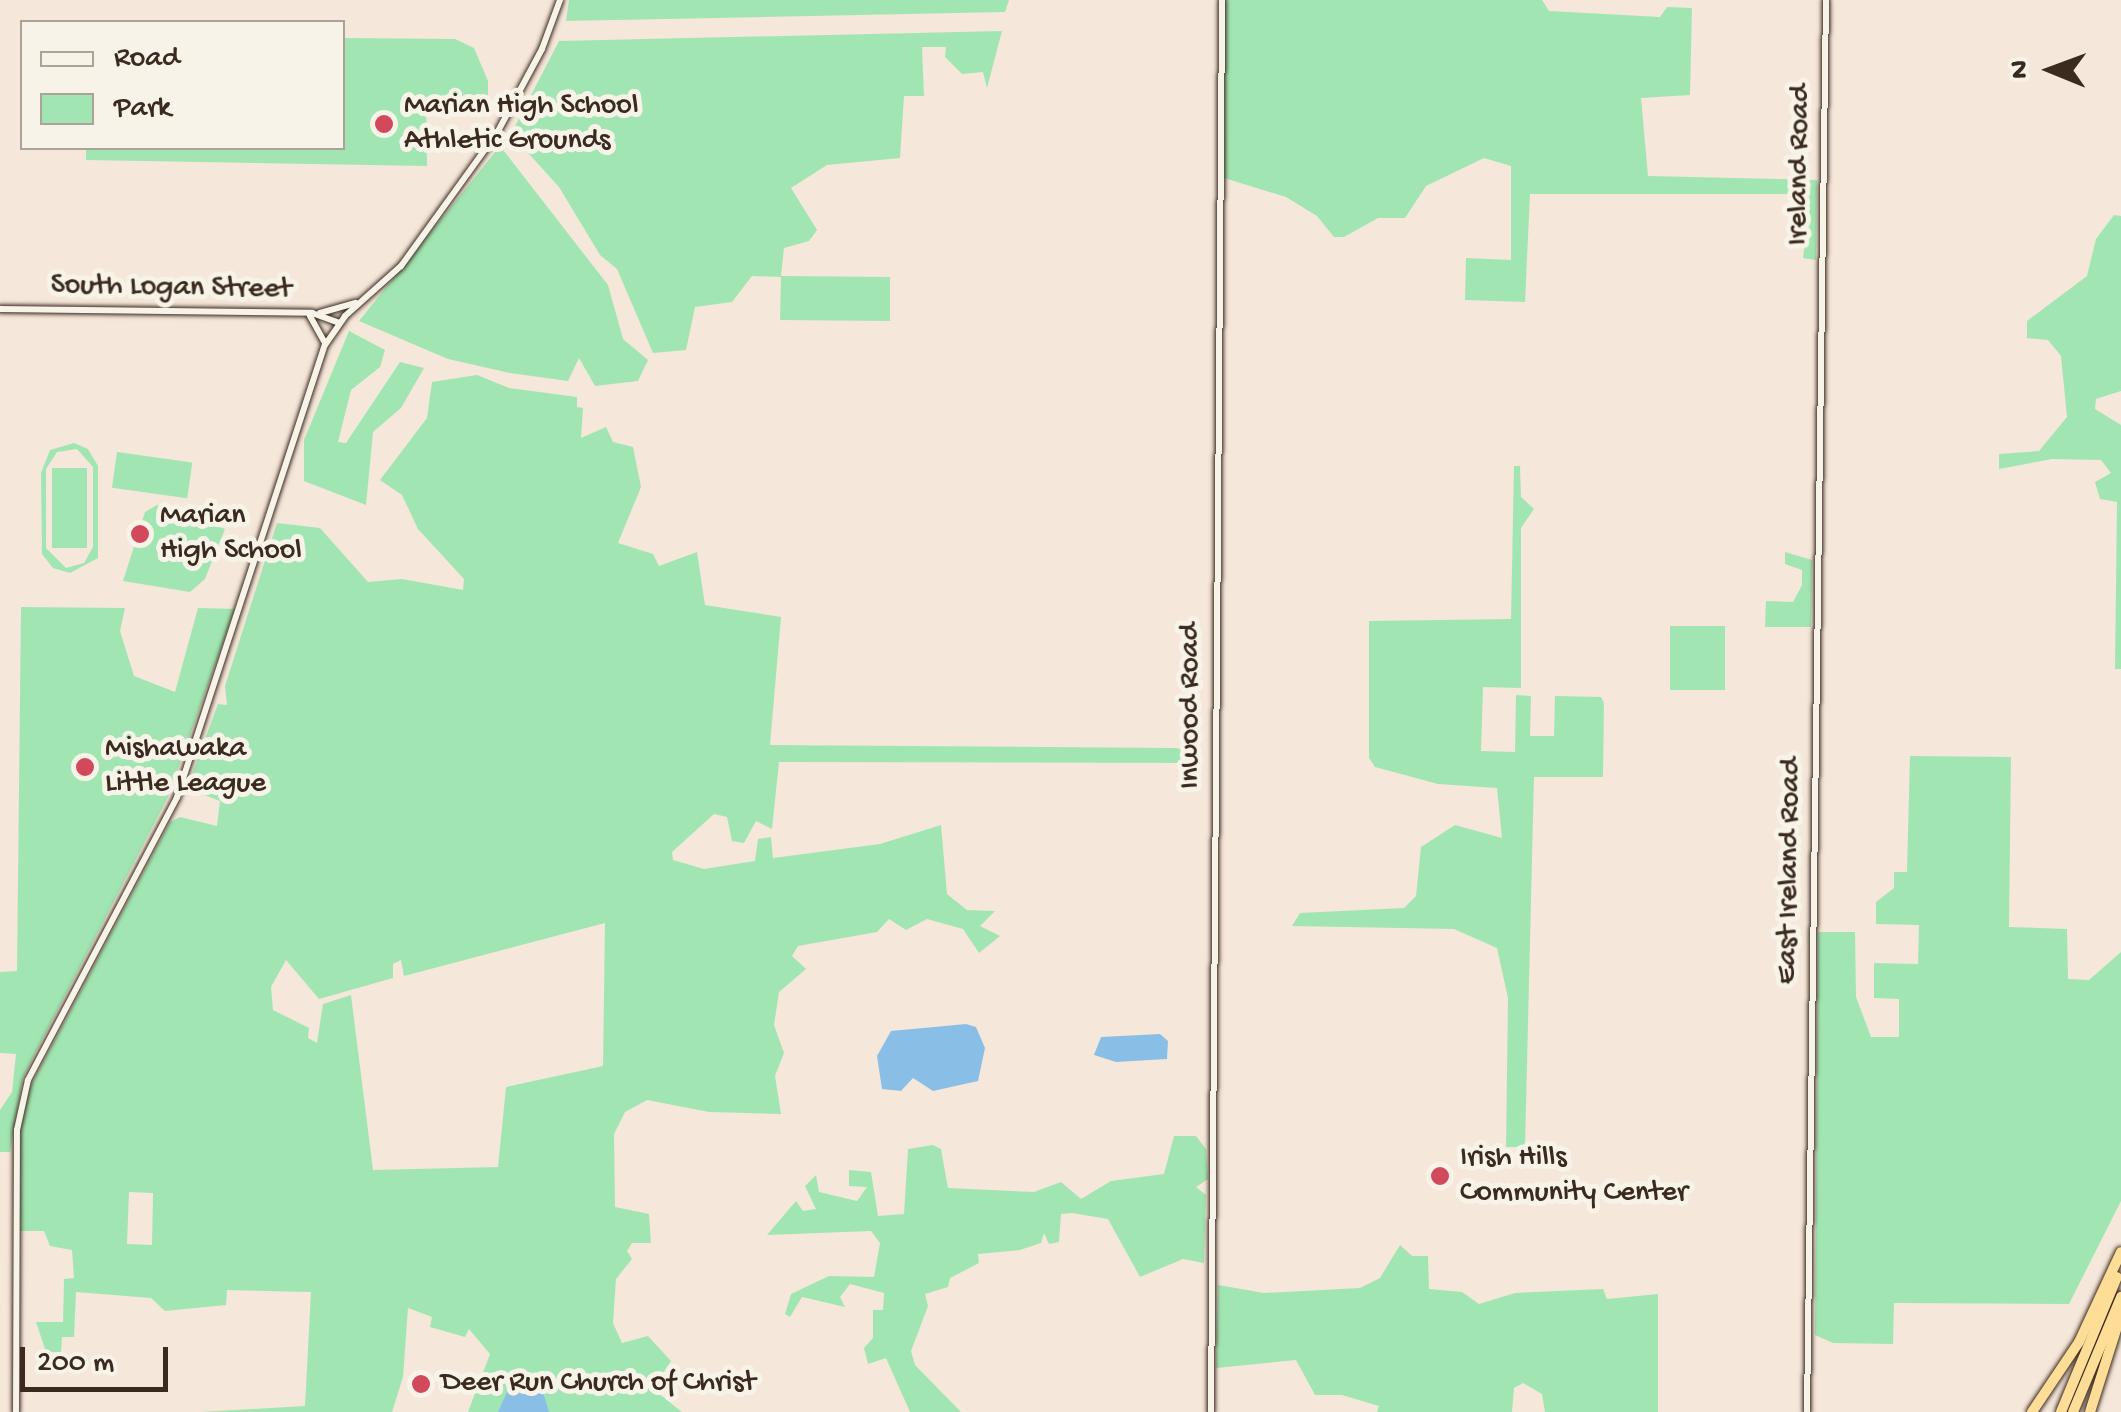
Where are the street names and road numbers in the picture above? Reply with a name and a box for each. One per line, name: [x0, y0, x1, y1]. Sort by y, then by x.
street label: Ireland Road: [1782, 84, 1820, 246]
street label: South Logan Street: [50, 269, 292, 309]
street label: Inwood Road: [1174, 623, 1210, 789]
street label: East Ireland Road: [1771, 757, 1811, 985]

